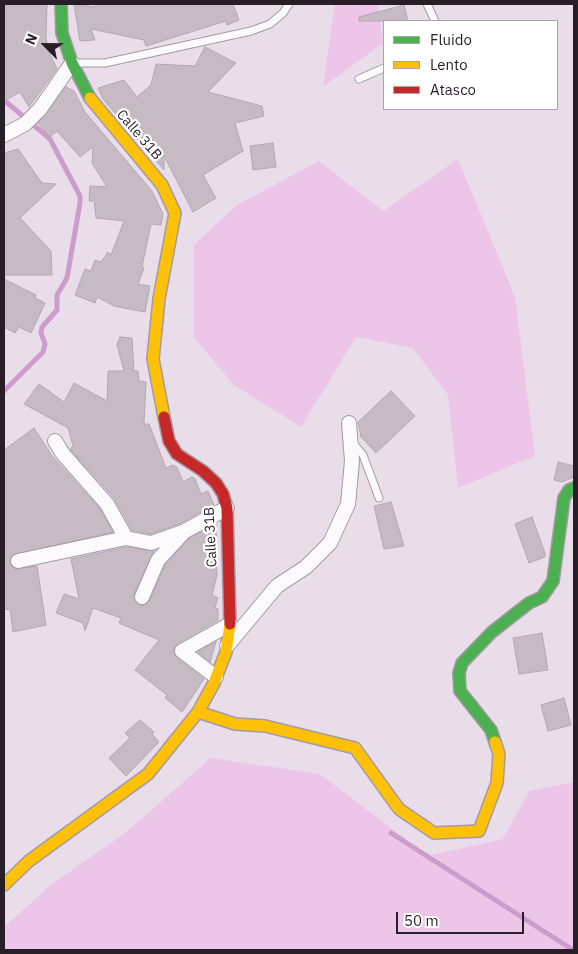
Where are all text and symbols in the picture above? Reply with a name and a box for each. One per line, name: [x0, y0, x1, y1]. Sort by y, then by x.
north arrow: [20, 20, 70, 70]
legend: [383, 20, 558, 110]
text: Fluido: [430, 30, 472, 49]
text: N: [21, 31, 41, 47]
text: Lento: [430, 55, 468, 74]
text: Atasco: [430, 80, 476, 99]
street label: Calle 31B: [113, 107, 165, 163]
street label: Calle 31B: [201, 506, 221, 568]
scale bar: [398, 902, 526, 934]
text: 50 m: [404, 911, 439, 930]

